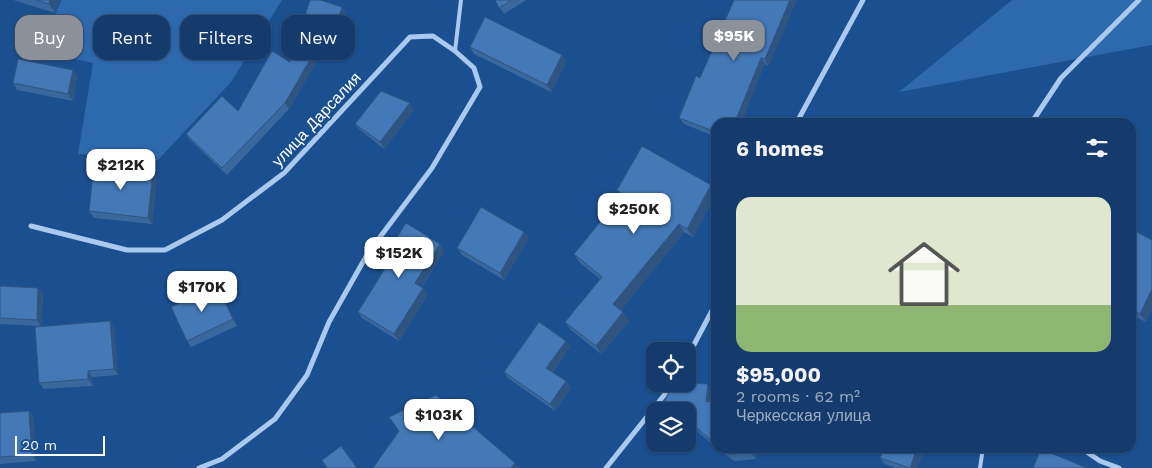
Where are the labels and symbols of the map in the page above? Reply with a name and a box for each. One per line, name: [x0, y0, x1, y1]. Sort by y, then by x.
pin: $95K: [704, 20, 764, 62]
street label: улица Дарсалия: [268, 68, 365, 170]
pin: $212K: [86, 148, 156, 191]
pin: $250K: [599, 192, 669, 235]
pin: $152K: [364, 236, 434, 279]
pin: $170K: [167, 270, 237, 313]
pin: $103K: [404, 398, 474, 441]
scale bar: [15, 433, 105, 456]

